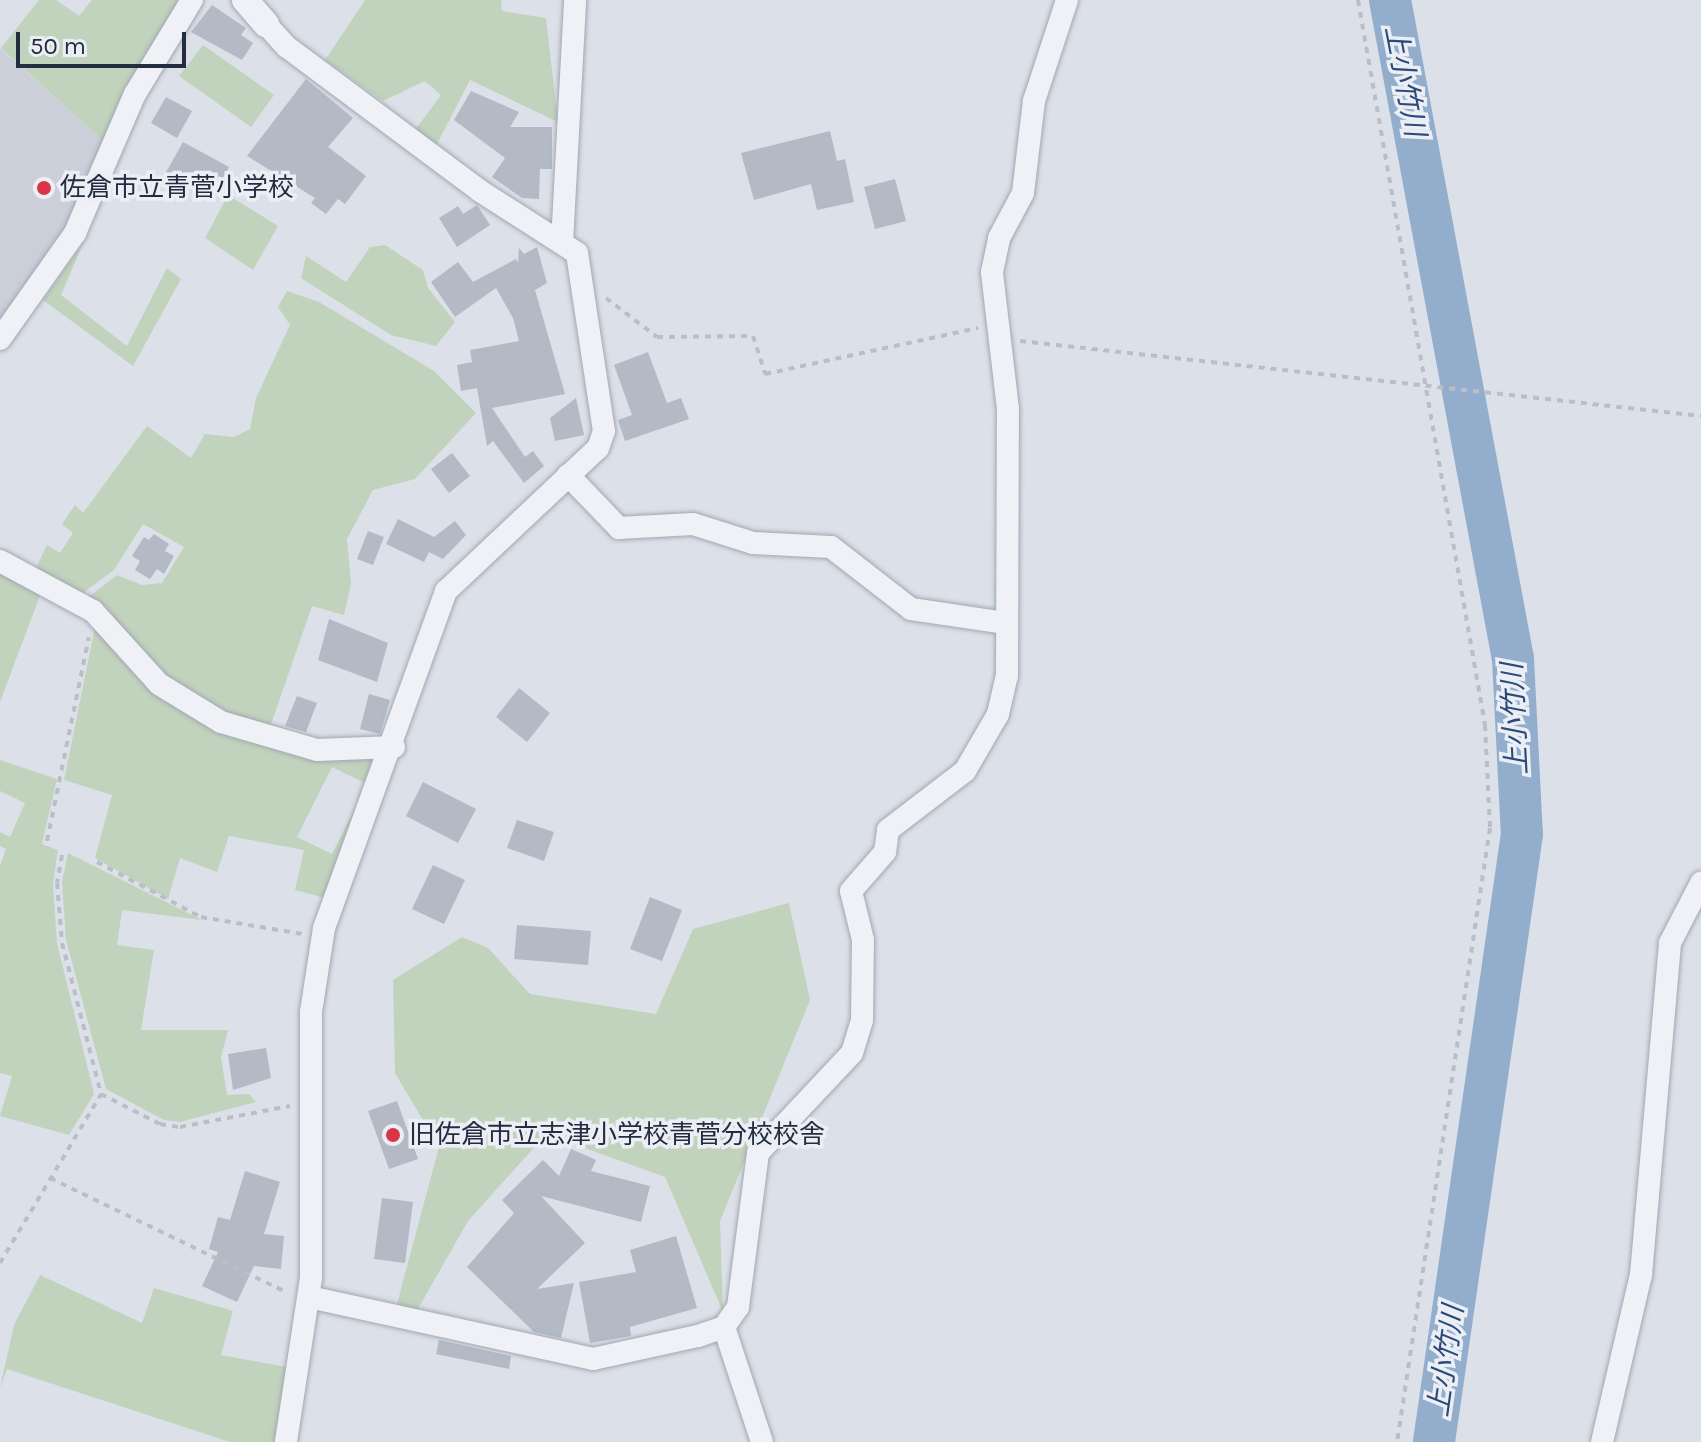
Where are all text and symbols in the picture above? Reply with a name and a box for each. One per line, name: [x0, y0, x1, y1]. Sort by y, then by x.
scale bar: [20, 16, 190, 66]
water label: 上小竹川: [1378, 23, 1432, 139]
text: 50 m: [30, 32, 86, 60]
place label: 佐倉市立青菅小学校: [60, 172, 294, 204]
marker: 佐倉市立青菅小学校: [35, 179, 53, 197]
water label: 上小竹川: [1495, 662, 1535, 776]
place label: 旧佐倉市立志津小学校青菅分校校舎: [409, 1119, 825, 1151]
marker: 旧佐倉市立志津小学校青菅分校校舎: [384, 1126, 402, 1144]
water label: 上小竹川: [1422, 1303, 1470, 1419]

